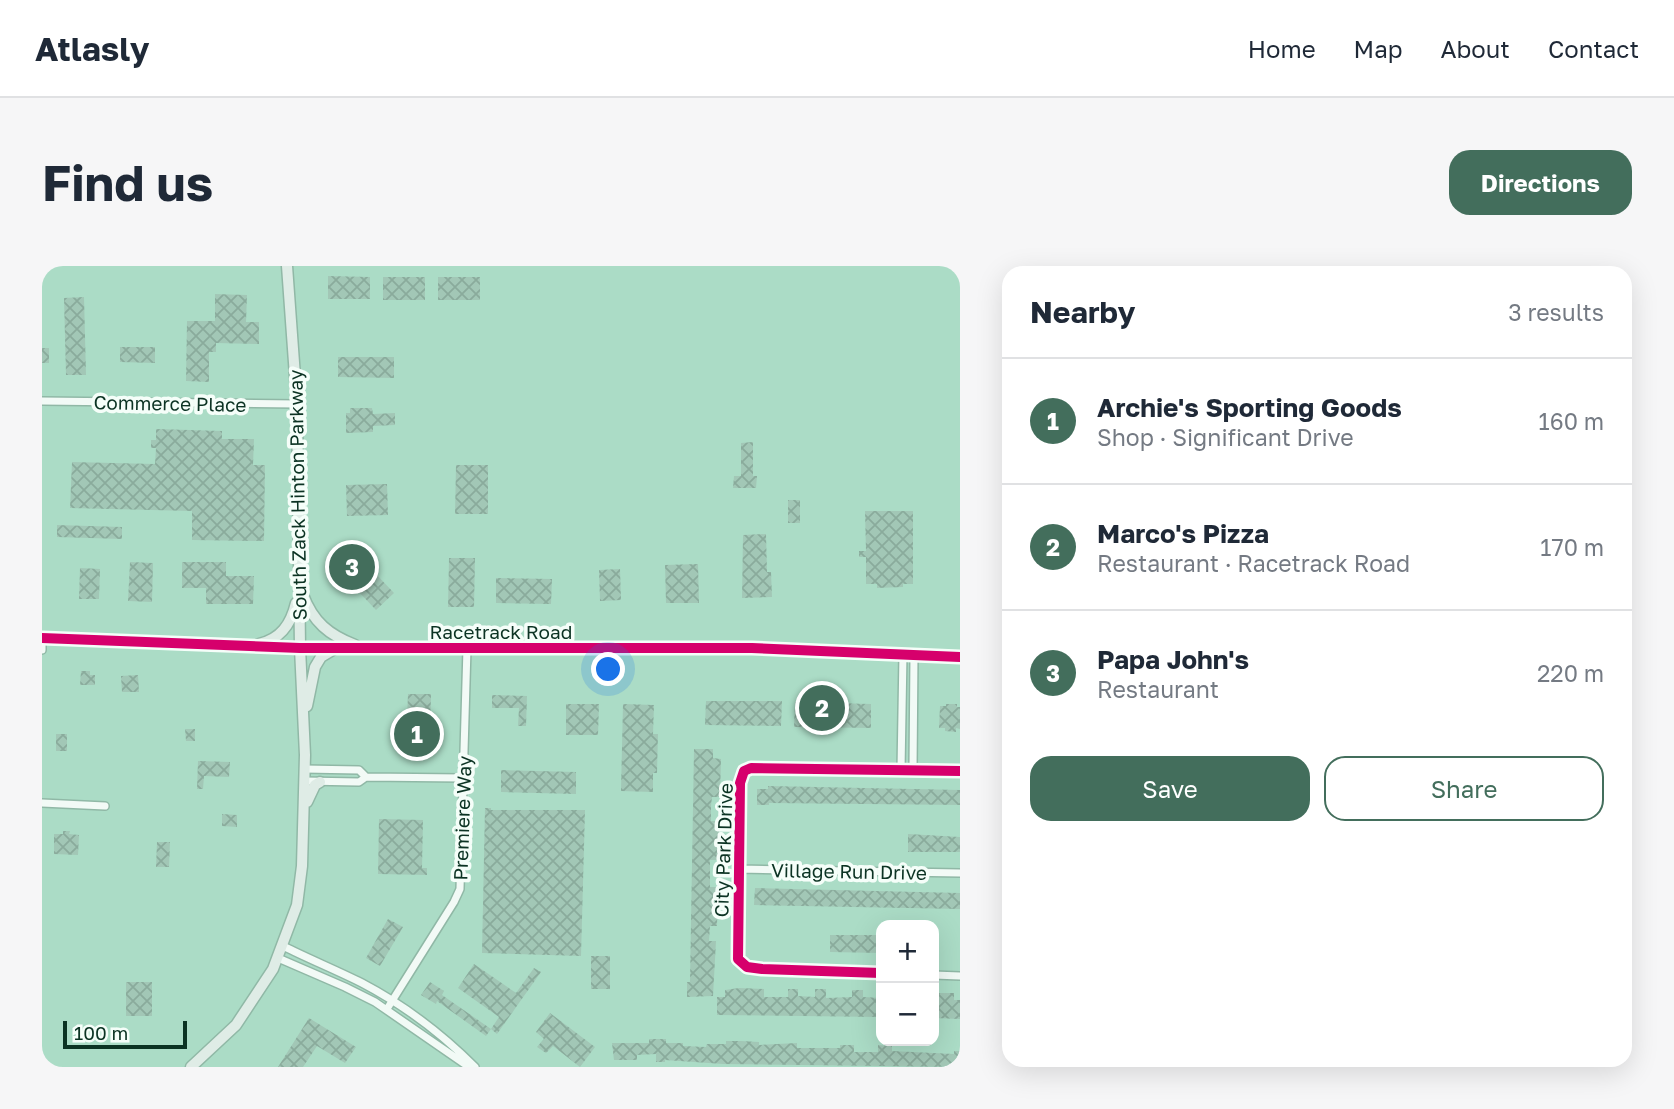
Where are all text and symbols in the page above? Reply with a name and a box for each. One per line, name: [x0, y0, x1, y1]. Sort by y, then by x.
text: Atlasly: [35, 29, 150, 68]
text: Home: [1248, 34, 1316, 63]
text: Map: [1354, 34, 1403, 63]
text: About: [1441, 34, 1510, 63]
text: Contact: [1548, 34, 1639, 63]
button: Directions: [1449, 150, 1632, 215]
text: Find us: [42, 153, 213, 212]
text: Nearby: [1030, 294, 1135, 330]
text: 3 results: [1508, 298, 1604, 326]
street label: South Zack Hinton Parkway: [283, 369, 311, 621]
street label: Commerce Place: [93, 390, 247, 416]
text: Archie's Sporting Goods: [1097, 392, 1402, 423]
text: 1: [1047, 407, 1059, 435]
text: 160 m: [1539, 407, 1604, 435]
text: Shop · Significant Drive: [1097, 423, 1354, 451]
text: Marco's Pizza: [1097, 518, 1269, 549]
text: 2: [1046, 533, 1060, 561]
text: 170 m: [1540, 533, 1604, 561]
pin: 3: [329, 541, 375, 593]
text: Restaurant · Racetrack Road: [1097, 549, 1410, 577]
street label: Racetrack Road: [430, 620, 572, 643]
text: Papa John's: [1097, 644, 1249, 675]
your location: [591, 652, 625, 686]
text: 3: [1046, 659, 1060, 687]
text: 220 m: [1537, 659, 1604, 687]
text: Restaurant: [1097, 675, 1219, 703]
pin: 2: [799, 682, 845, 734]
pin: 1: [394, 708, 440, 760]
street label: Premiere Way: [448, 755, 476, 881]
button: Save: [1030, 756, 1310, 821]
button: Share: [1324, 756, 1604, 821]
street label: City Park Drive: [709, 782, 737, 918]
street label: Village Run Drive: [771, 858, 927, 884]
map controls: [876, 920, 939, 1046]
button: +: [876, 920, 939, 983]
button: −: [876, 983, 939, 1046]
scale bar: [63, 1018, 187, 1050]
text: 100 m: [74, 1021, 128, 1044]

